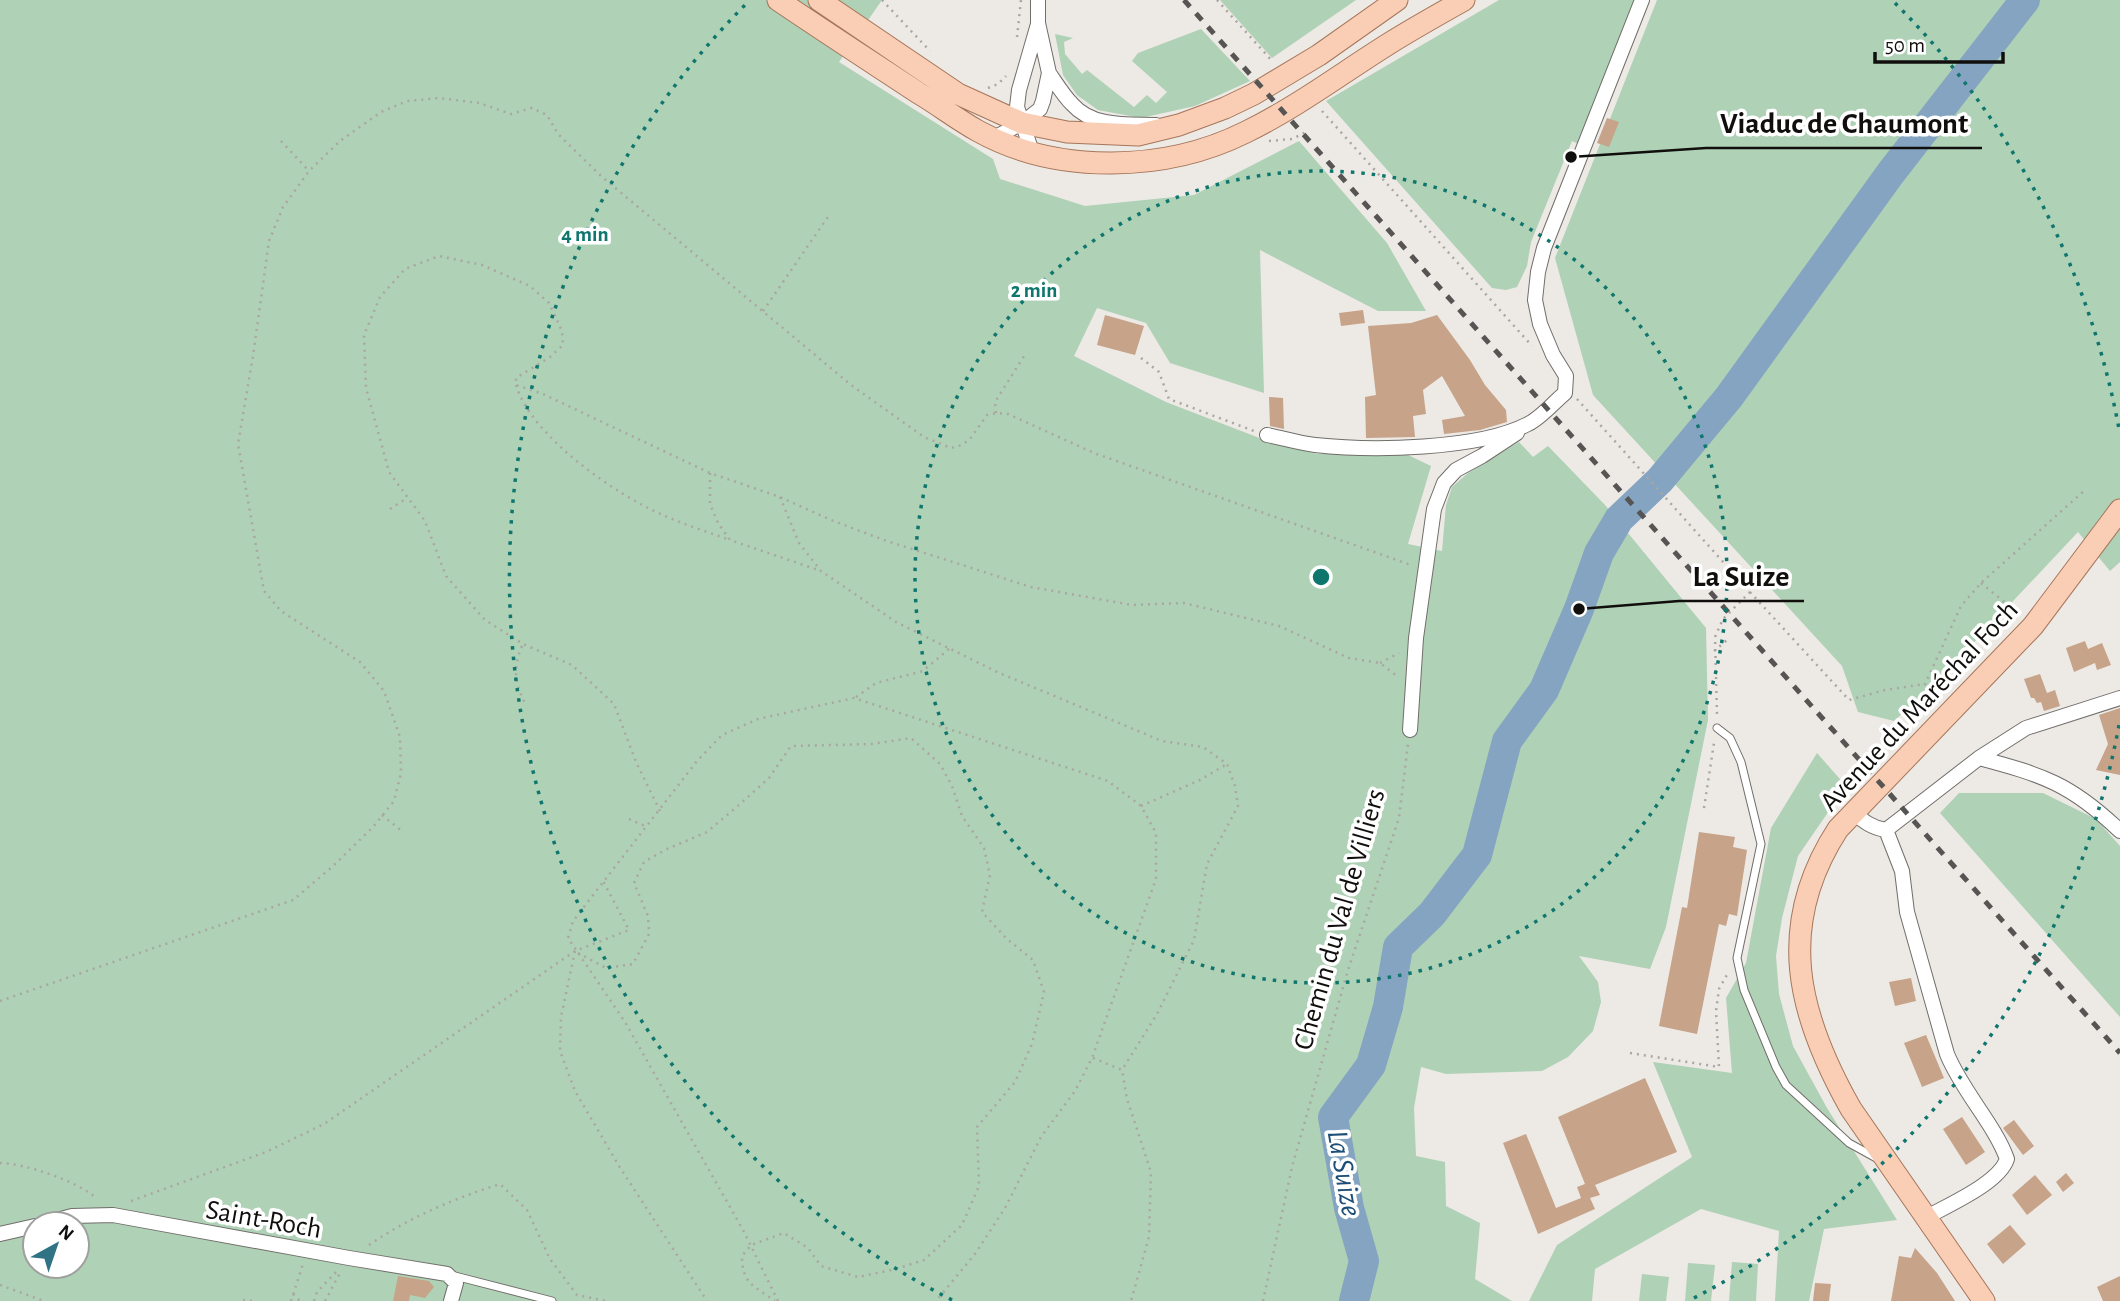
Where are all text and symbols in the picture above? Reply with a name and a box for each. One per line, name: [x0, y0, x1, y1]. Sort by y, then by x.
scale bar: [1875, 21, 2003, 65]
text: 50 m: [1885, 35, 1925, 56]
callout: Viaduc de Chaumont: [1706, 97, 1982, 148]
text: Viaduc de Chaumont: [1720, 109, 1968, 139]
text: 4 min: [561, 224, 609, 245]
text: 2 min: [1011, 280, 1057, 301]
callout: La Suize: [1679, 550, 1804, 601]
text: La Suize: [1692, 562, 1790, 592]
centre of rings: [1309, 565, 1333, 589]
street label: Avenue du Maréchal Foch: [1815, 596, 2024, 817]
street label: Chemin du Val de Villiers: [1289, 786, 1391, 1053]
water label: La Suize: [1322, 1128, 1366, 1219]
street label: Saint-Roch: [204, 1196, 324, 1244]
north arrow: [21, 1210, 91, 1280]
text: N: [55, 1222, 77, 1245]

